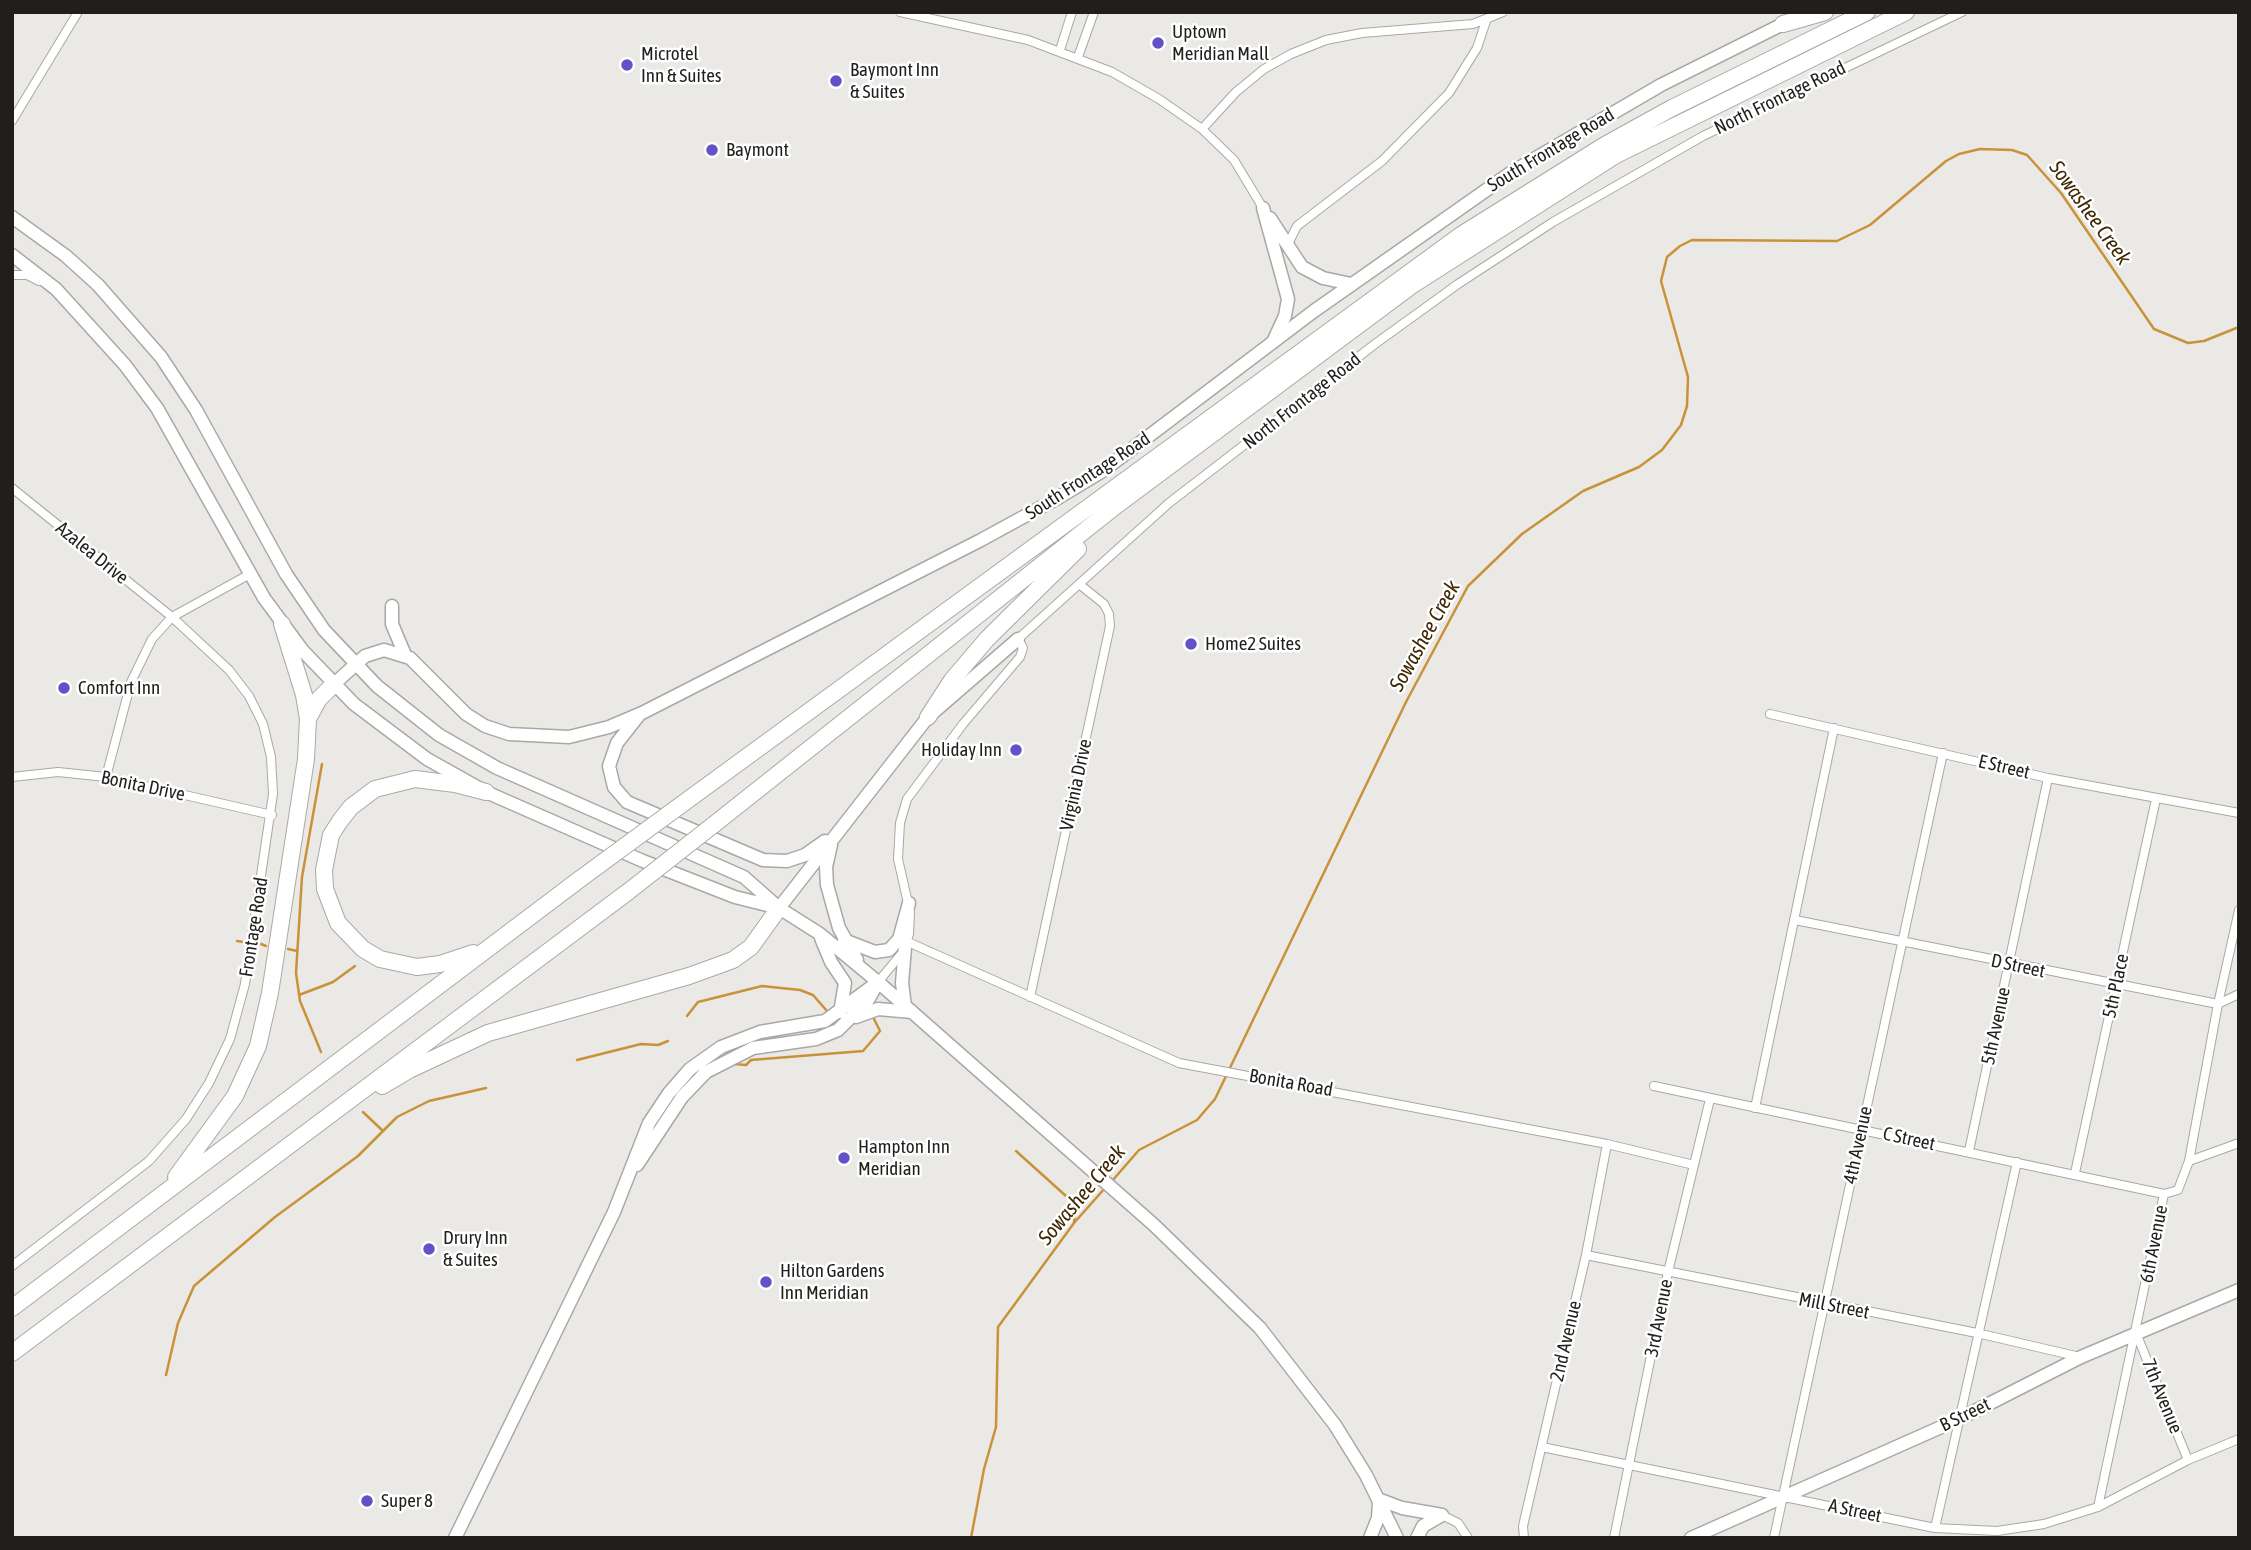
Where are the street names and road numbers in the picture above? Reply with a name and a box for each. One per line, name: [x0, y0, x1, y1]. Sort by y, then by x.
street label: North Frontage Road: [1711, 56, 1849, 140]
street label: South Frontage Road: [1483, 103, 1619, 197]
street label: North Frontage Road: [1238, 348, 1366, 454]
street label: South Frontage Road: [1021, 427, 1155, 525]
street label: Azalea Drive: [51, 517, 133, 589]
street label: Virginia Drive: [1055, 737, 1097, 833]
street label: E Street: [1976, 750, 2032, 784]
street label: Bonita Drive: [99, 766, 187, 806]
street label: Frontage Road: [235, 876, 273, 978]
street label: D Street: [1989, 949, 2047, 983]
street label: 5th Place: [2098, 952, 2134, 1020]
street label: 5th Avenue: [1977, 985, 2015, 1067]
street label: Bonita Road: [1247, 1064, 1335, 1102]
street label: 4th Avenue: [1839, 1104, 1877, 1186]
street label: C Street: [1881, 1122, 1937, 1156]
street label: 6th Avenue: [2135, 1203, 2173, 1285]
street label: 3rd Avenue: [1640, 1277, 1678, 1359]
street label: Mill Street: [1797, 1288, 1871, 1324]
street label: 2nd Avenue: [1546, 1298, 1586, 1384]
street label: 7th Avenue: [2137, 1355, 2187, 1437]
street label: B Street: [1936, 1393, 1994, 1437]
street label: A Street: [1826, 1494, 1884, 1528]

